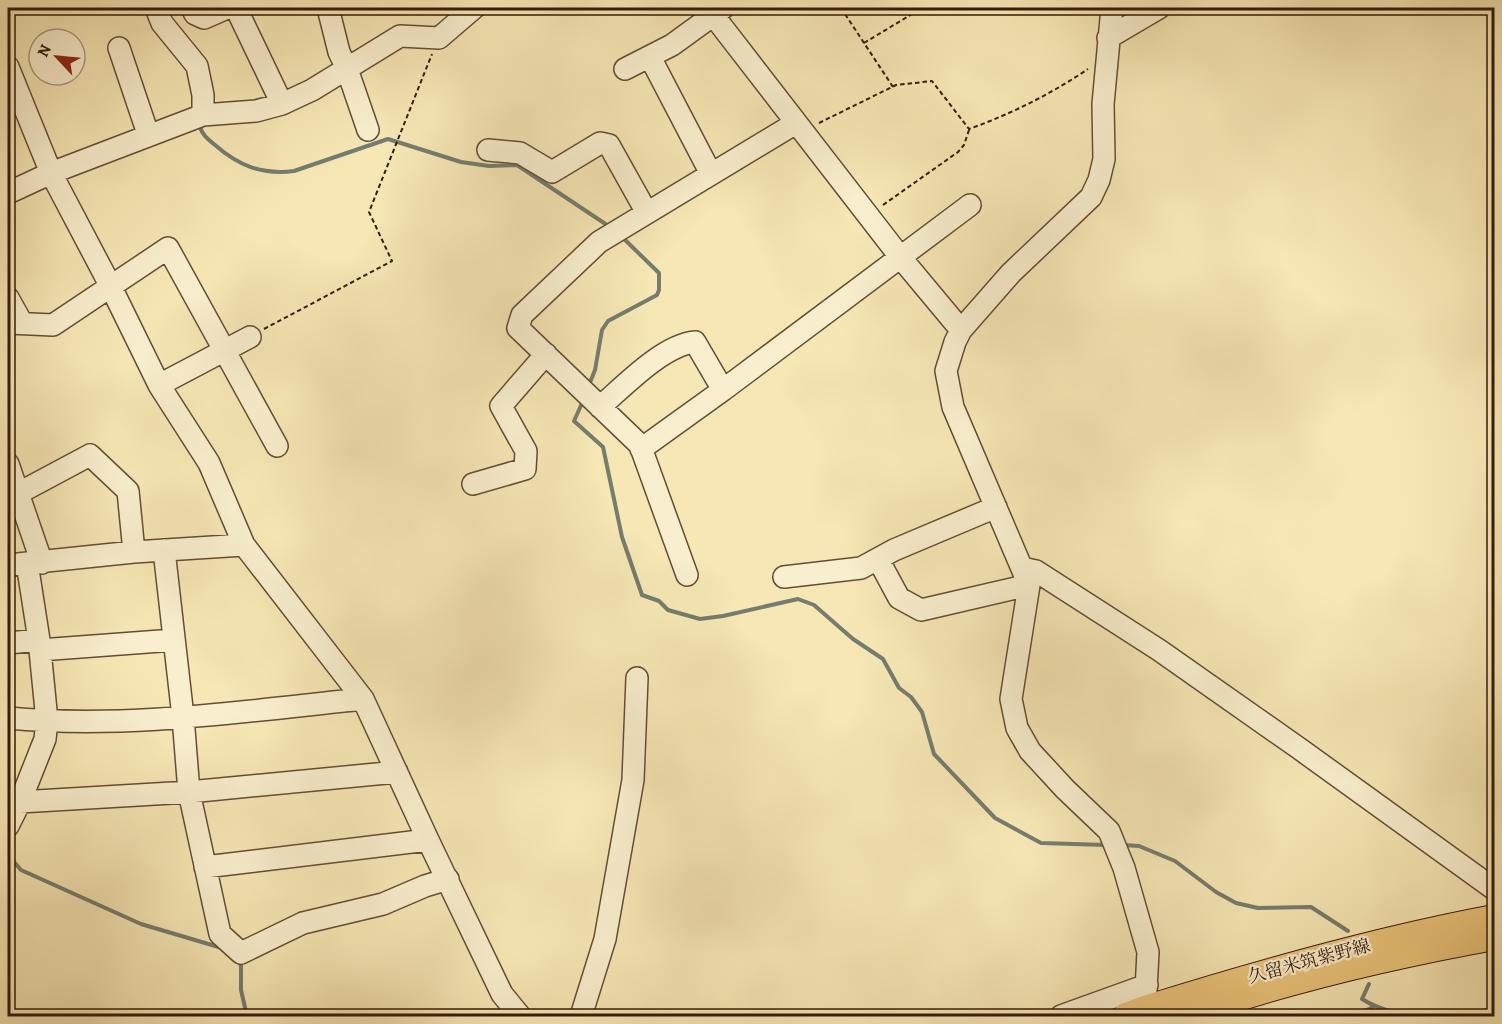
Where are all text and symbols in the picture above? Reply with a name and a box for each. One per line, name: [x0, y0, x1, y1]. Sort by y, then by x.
north arrow: [27, 27, 87, 87]
text: N: [32, 40, 57, 61]
street label: 久留米筑紫野線: [1245, 933, 1373, 989]

